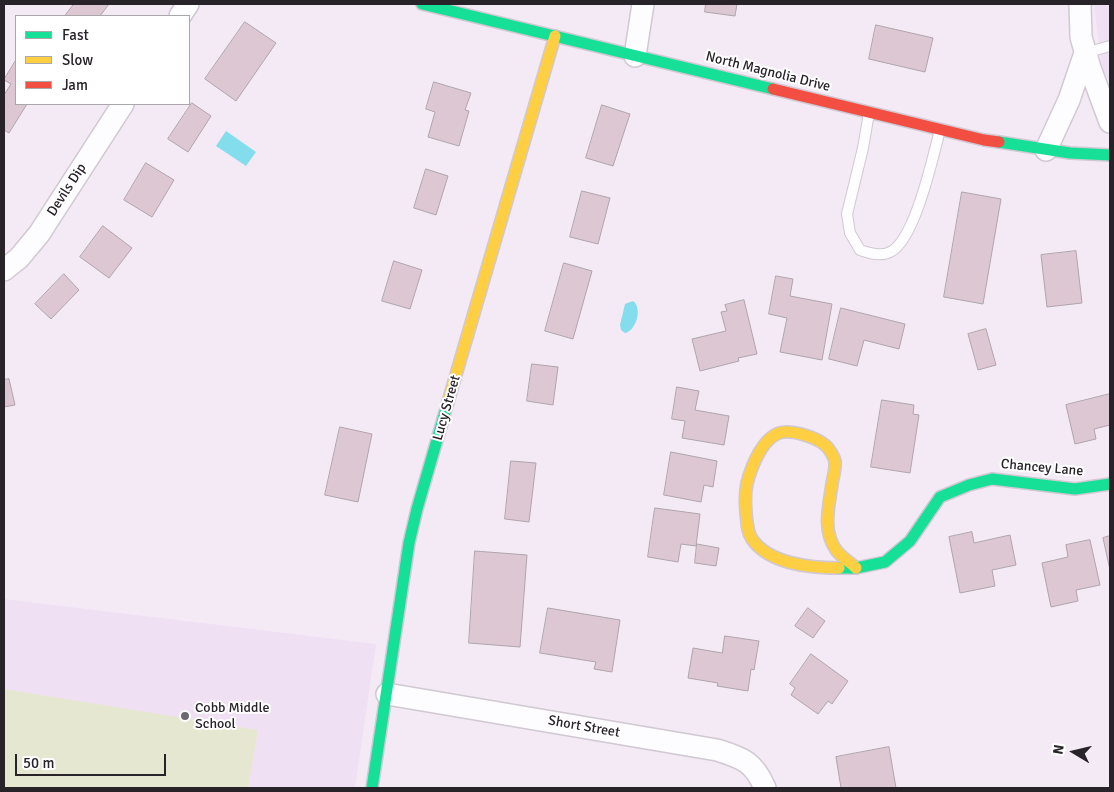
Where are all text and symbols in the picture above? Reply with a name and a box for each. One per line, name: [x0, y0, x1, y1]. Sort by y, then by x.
legend: [15, 15, 190, 105]
text: Fast: [62, 26, 89, 44]
street label: North Magnolia Drive: [704, 48, 832, 96]
text: Slow: [62, 51, 93, 69]
text: Jam: [62, 76, 88, 94]
street label: Devils Dip: [44, 160, 90, 220]
street label: Lucy Street: [430, 373, 464, 443]
street label: Chancey Lane: [1000, 456, 1084, 480]
place label: Cobb Middle School: [195, 700, 269, 732]
marker: Cobb Middle School: [179, 710, 191, 722]
street label: Short Street: [547, 712, 621, 742]
north arrow: [1049, 727, 1099, 777]
text: N: [1050, 743, 1068, 756]
scale bar: [18, 744, 169, 776]
text: 50 m: [23, 754, 54, 772]

